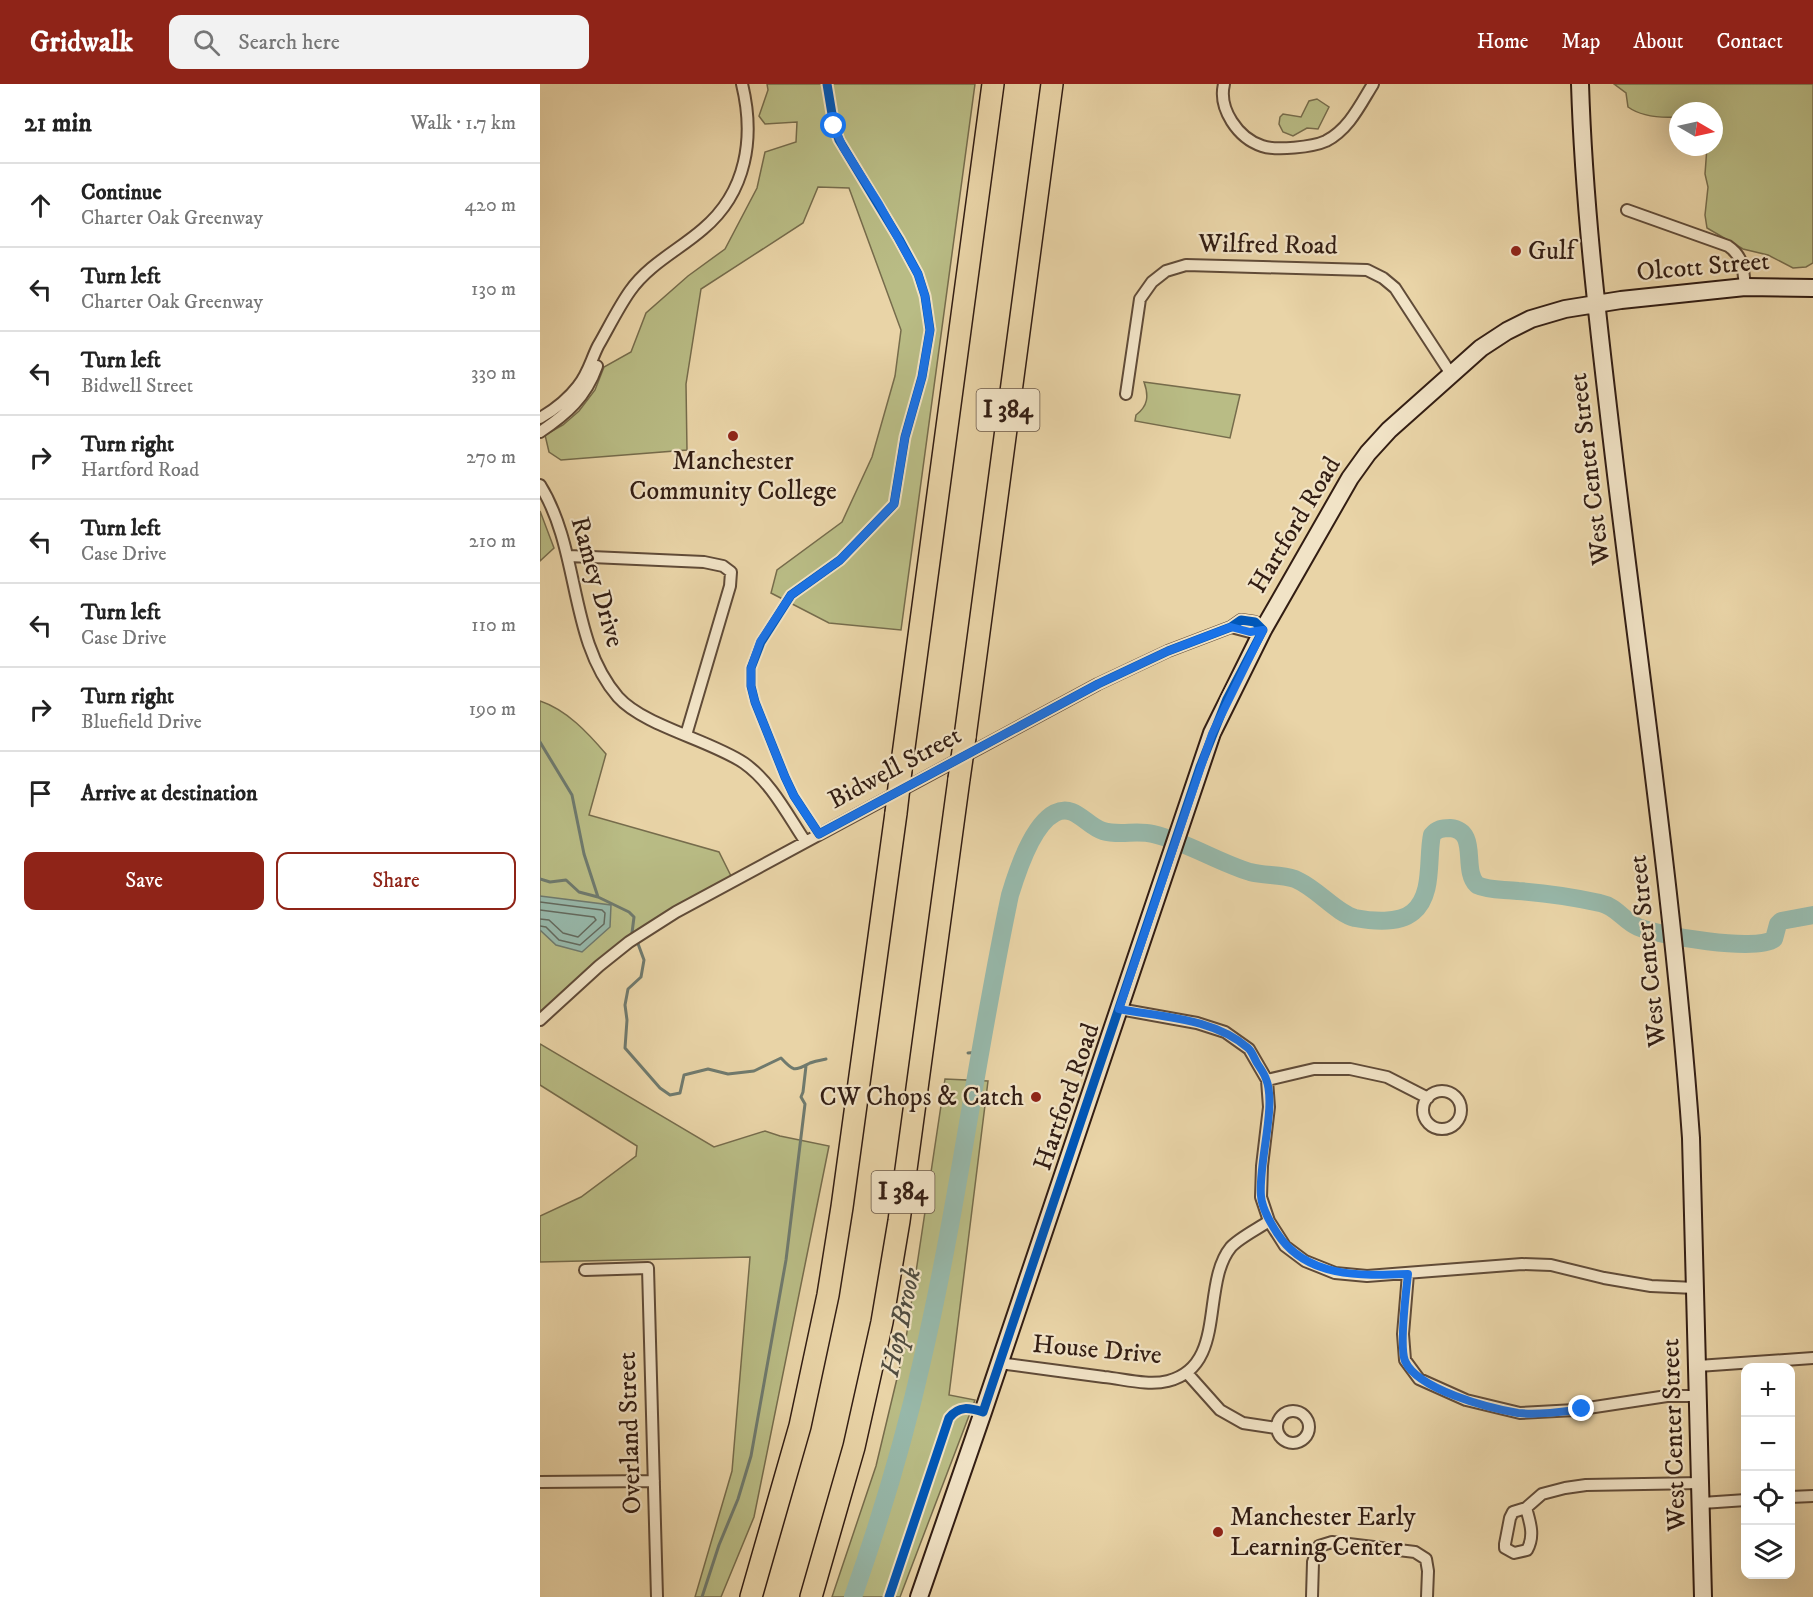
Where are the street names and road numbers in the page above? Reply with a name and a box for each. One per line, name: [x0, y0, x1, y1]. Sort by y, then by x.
street label: Wilfred Road: [1197, 227, 1338, 263]
street label: Olcott Street: [1635, 245, 1771, 289]
street label: West Center Street: [1562, 371, 1618, 568]
road number: I 384: [976, 389, 1040, 431]
street label: Hartford Road: [1241, 451, 1349, 599]
street label: Ramey Drive: [563, 513, 631, 651]
street label: Bidwell Street: [823, 719, 967, 817]
street label: West Center Street: [1621, 853, 1675, 1050]
street label: Hartford Road: [1026, 1019, 1108, 1175]
road number: I 384: [872, 1171, 934, 1213]
street label: House Drive: [1031, 1328, 1163, 1372]
street label: West Center Street: [1654, 1338, 1694, 1533]
street label: Overland Street: [611, 1351, 649, 1515]

